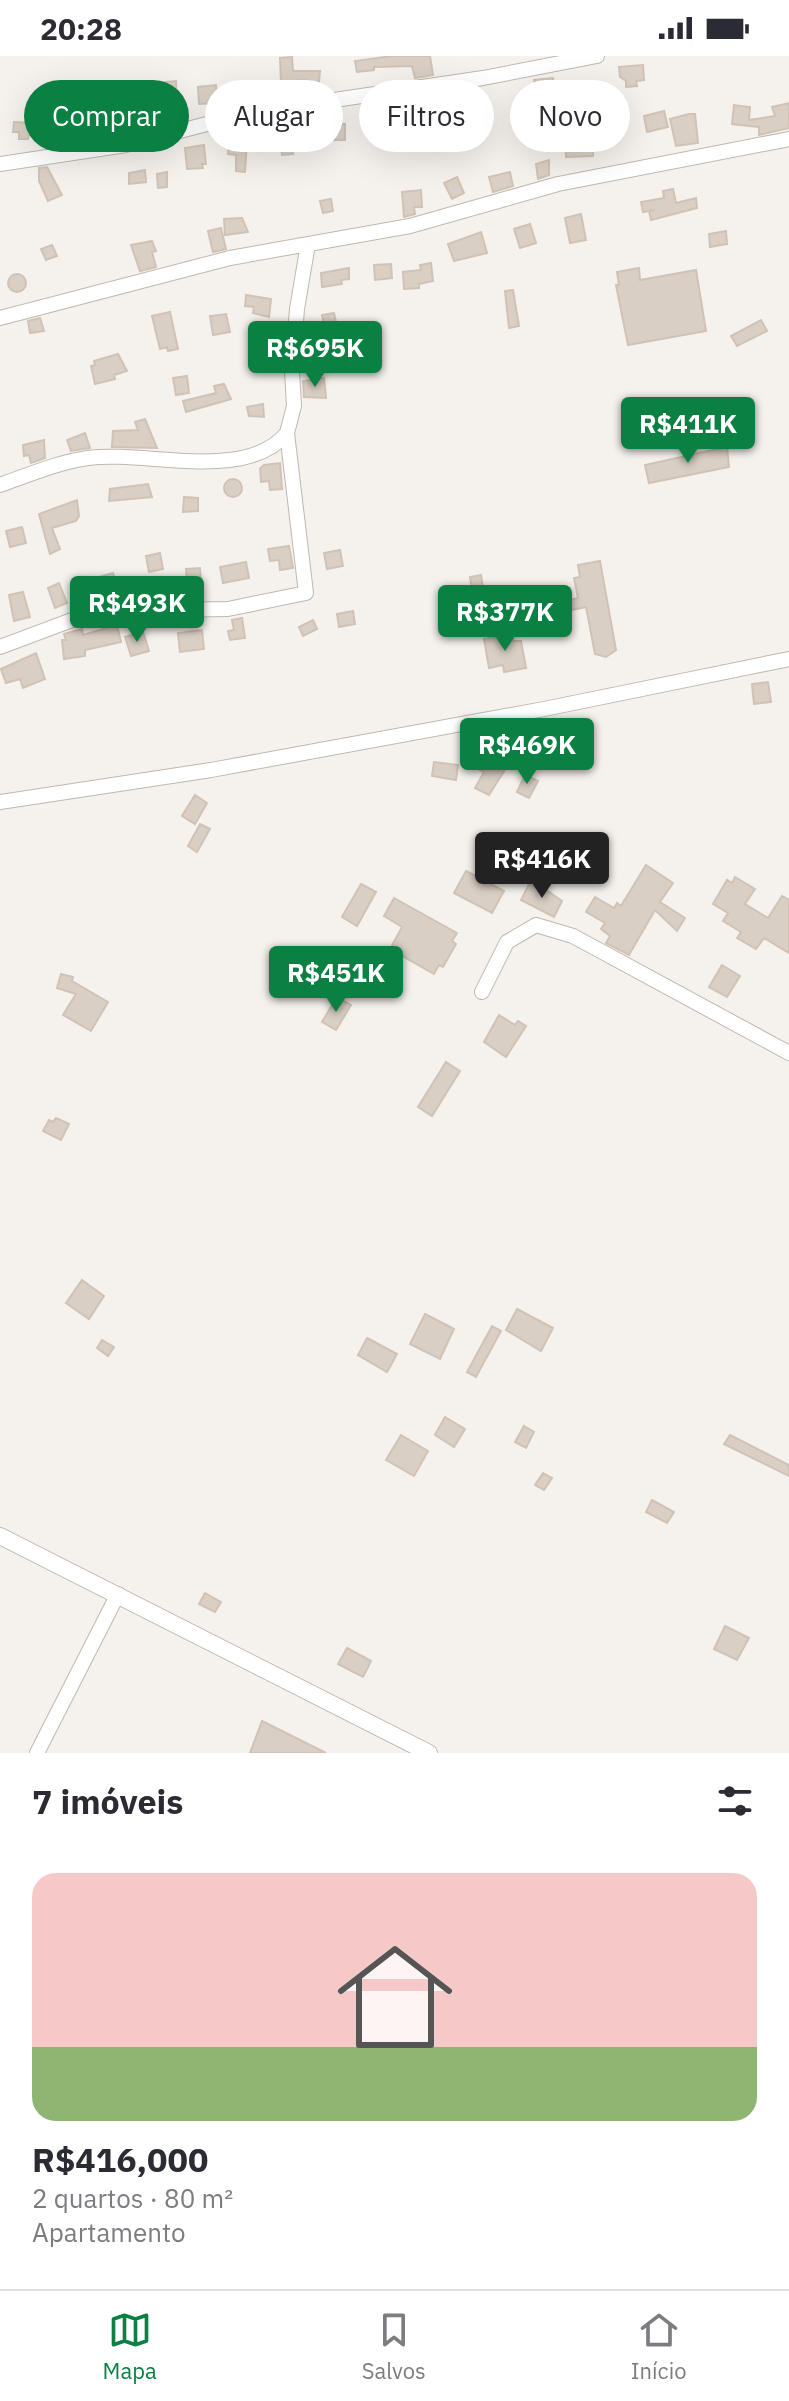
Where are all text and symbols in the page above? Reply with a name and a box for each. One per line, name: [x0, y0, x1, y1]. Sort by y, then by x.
text: 20:28: [40, 9, 122, 48]
chip: Comprar: [24, 80, 189, 152]
chip: Alugar: [205, 80, 343, 152]
chip: Filtros: [359, 80, 494, 152]
chip: Novo: [510, 80, 630, 152]
pin: R$695K: [250, 321, 380, 389]
text: R$695K: [266, 330, 364, 364]
pin: R$411K: [623, 397, 753, 465]
text: R$411K: [639, 406, 737, 440]
pin: R$493K: [72, 576, 202, 644]
text: R$493K: [88, 585, 186, 619]
pin: R$377K: [440, 585, 570, 653]
text: R$377K: [456, 594, 554, 628]
pin: R$469K: [462, 718, 592, 786]
text: R$469K: [478, 727, 576, 761]
pin: R$416K: [477, 832, 607, 900]
text: R$416K: [493, 841, 591, 875]
pin: R$451K: [271, 946, 401, 1014]
text: R$451K: [287, 955, 385, 989]
text: 7 imóveis: [32, 1779, 183, 1823]
icon: filters: [713, 1779, 757, 1823]
icon: home: [323, 1925, 467, 2069]
text: R$416,000: [32, 2137, 208, 2181]
text: 2 quartos · 80 m²: [32, 2181, 233, 2215]
text: Apartamento: [32, 2215, 186, 2249]
tab: Mapa: [103, 2308, 157, 2385]
tab: Salvos: [362, 2308, 426, 2385]
tab: Início: [631, 2308, 686, 2385]

